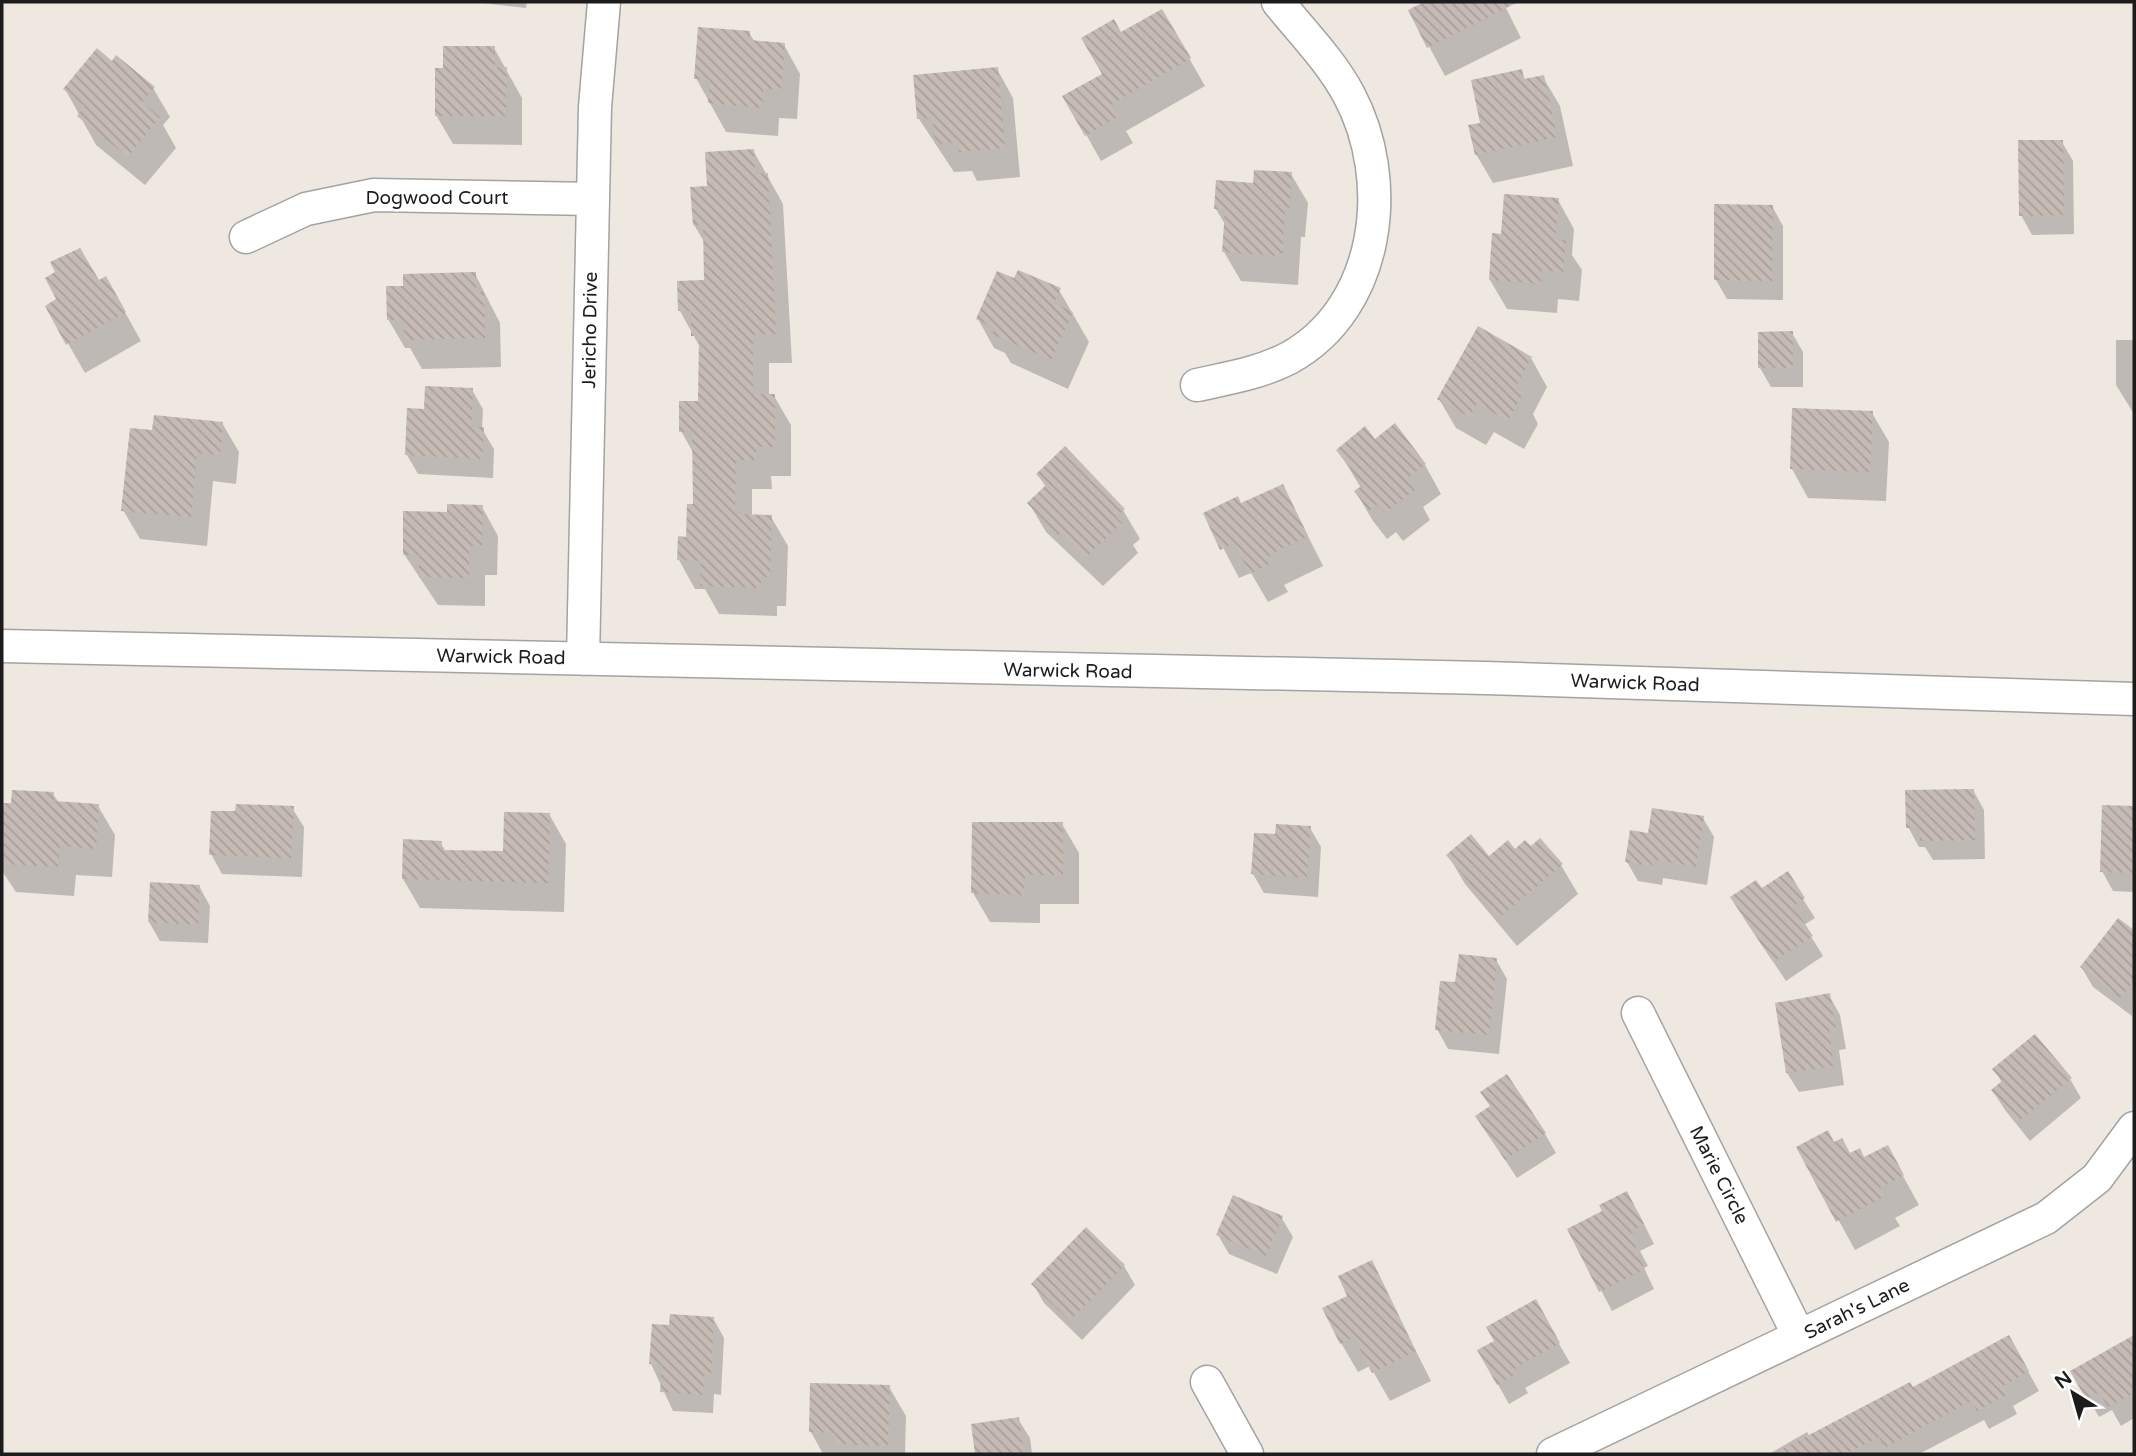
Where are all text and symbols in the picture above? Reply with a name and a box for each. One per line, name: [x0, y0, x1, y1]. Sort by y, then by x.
street label: Dogwood Court: [366, 187, 508, 209]
street label: Jericho Drive: [578, 272, 602, 388]
street label: Warwick Road: [436, 645, 566, 669]
street label: Warwick Road: [1003, 659, 1133, 683]
street label: Warwick Road: [1570, 670, 1700, 696]
street label: Marie Circle: [1685, 1122, 1753, 1228]
street label: Sarah's Lane: [1801, 1274, 1913, 1344]
north arrow: [2038, 1358, 2108, 1428]
text: N: [2051, 1367, 2076, 1394]

